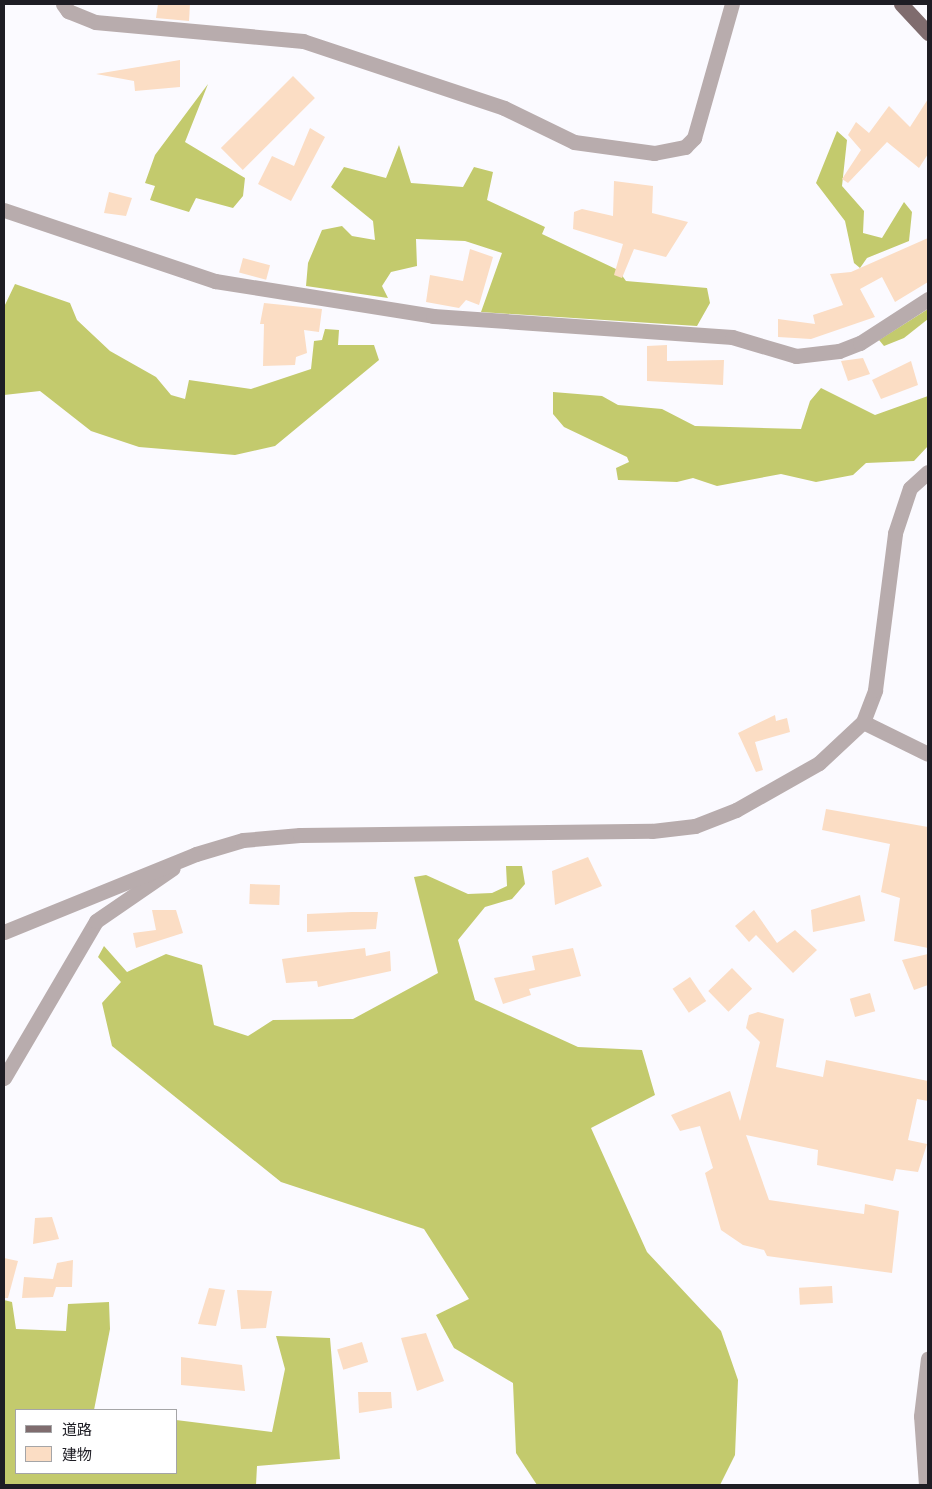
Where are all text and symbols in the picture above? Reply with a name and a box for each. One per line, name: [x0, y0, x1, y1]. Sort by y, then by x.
legend: [15, 1409, 178, 1474]
text: 道路: [62, 1419, 92, 1440]
text: 建物: [62, 1444, 92, 1465]

